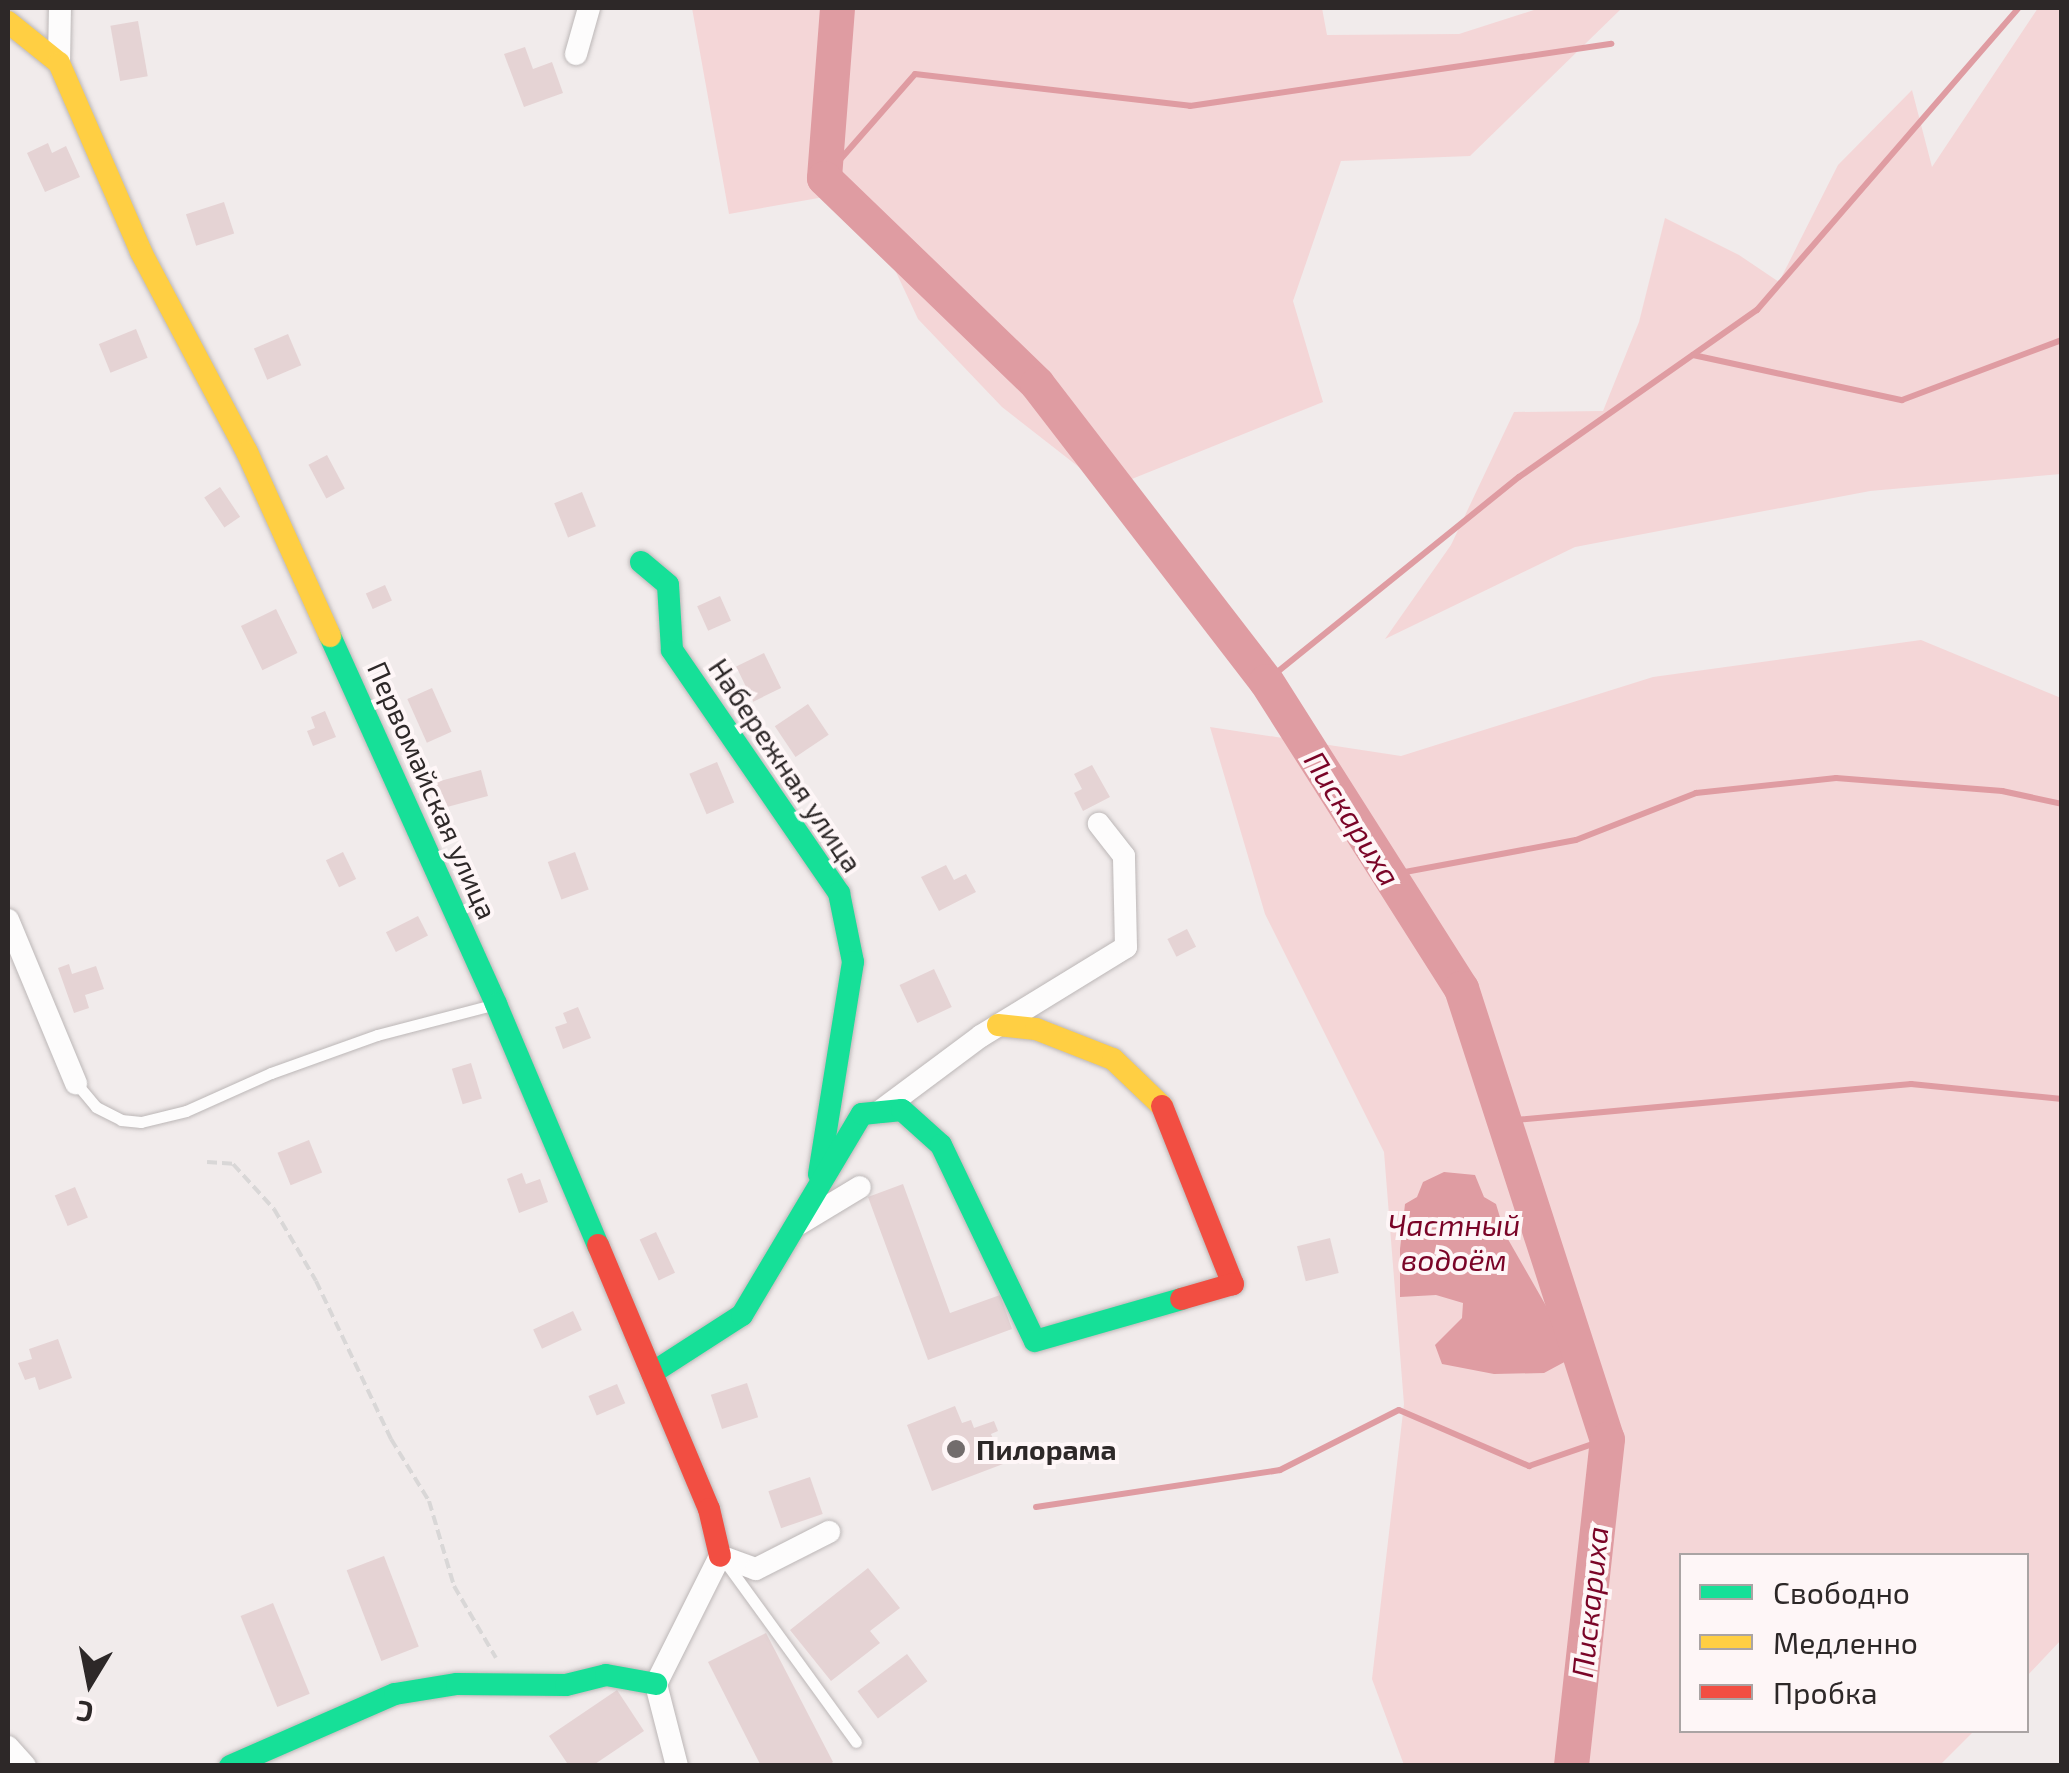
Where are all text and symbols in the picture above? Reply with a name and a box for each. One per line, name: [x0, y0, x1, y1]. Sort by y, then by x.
street label: Набережная улица: [702, 652, 870, 878]
street label: Первомайская улица: [361, 656, 505, 924]
water label: Пискариха: [1297, 744, 1409, 892]
water label: Частный водоём: [1388, 1206, 1520, 1276]
place label: Пилорама: [976, 1432, 1117, 1466]
marker: Пилорама: [945, 1438, 967, 1460]
water label: Пискариха: [1563, 1524, 1615, 1680]
legend: [1679, 1553, 2029, 1733]
text: Свободно: [1773, 1574, 1910, 1610]
text: Медленно: [1773, 1624, 1918, 1660]
north arrow: [40, 1633, 140, 1733]
text: Пробка: [1773, 1674, 1878, 1710]
text: С: [74, 1694, 96, 1731]

